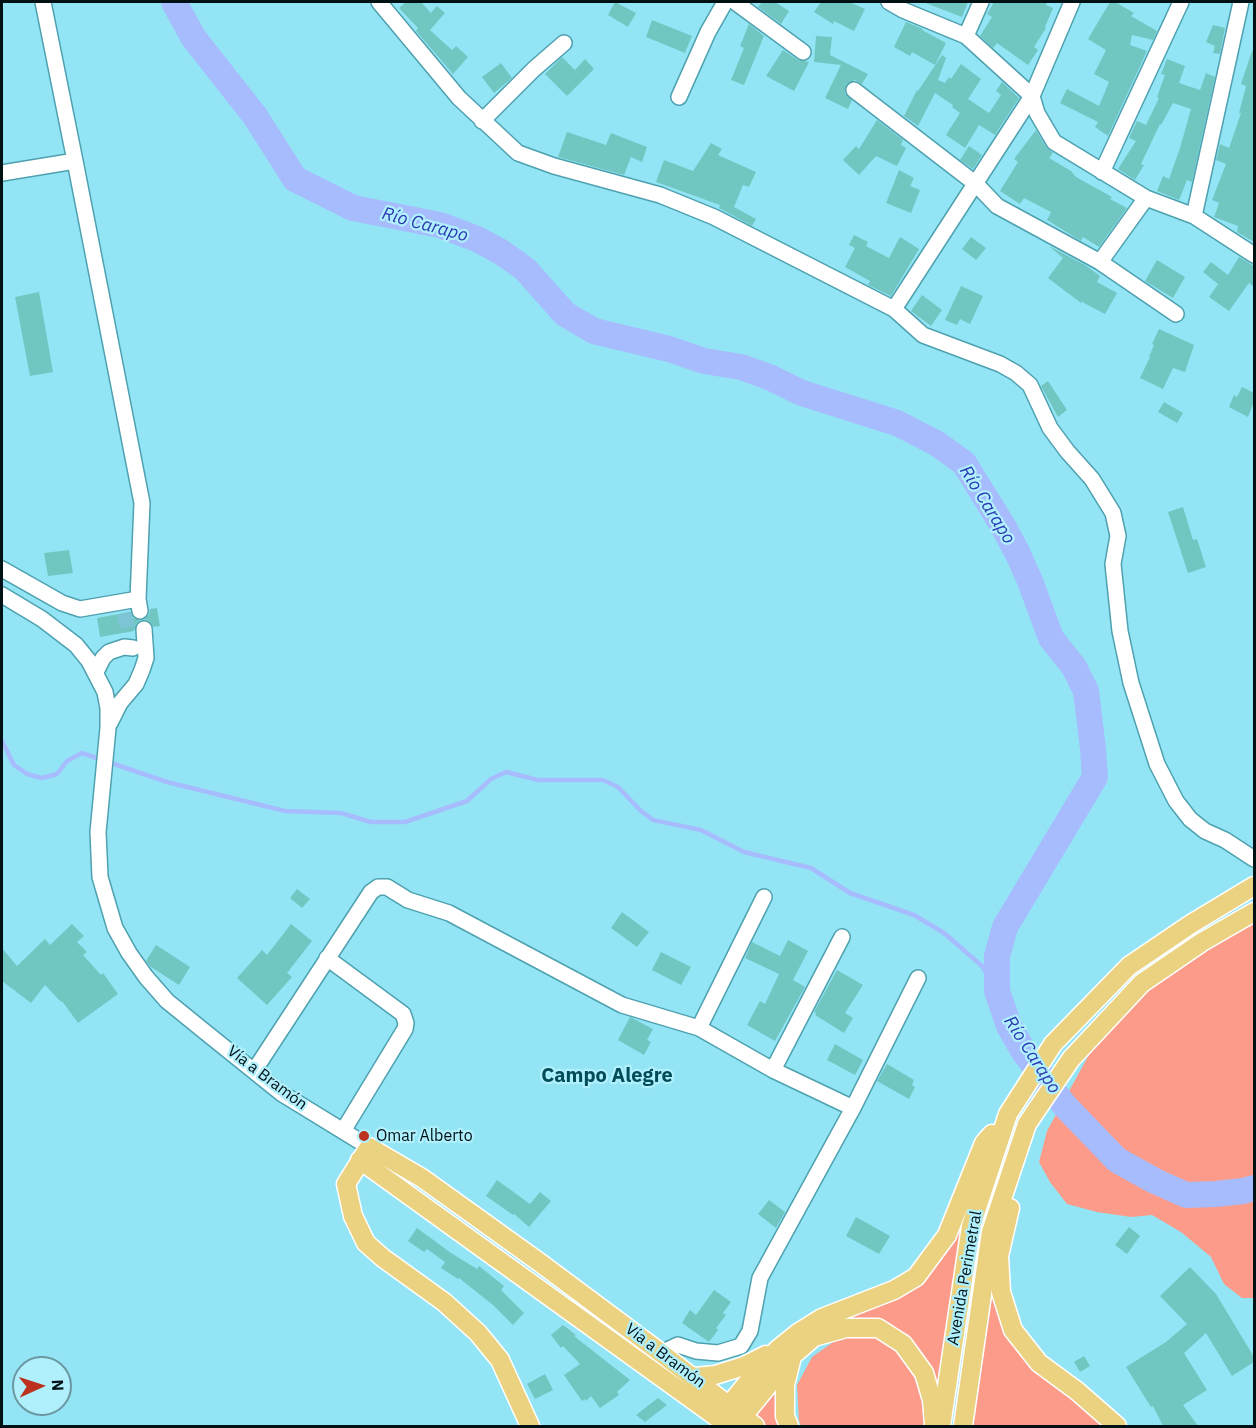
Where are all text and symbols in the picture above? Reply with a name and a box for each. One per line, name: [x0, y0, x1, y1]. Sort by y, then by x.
water label: Río Carapo: [380, 203, 470, 247]
water label: Río Carapo: [954, 462, 1020, 548]
water label: Río Carapo: [999, 1012, 1065, 1098]
street label: Vía a Bramón: [223, 1042, 311, 1114]
district label: Campo Alegre: [541, 1064, 673, 1088]
place label: Omar Alberto: [376, 1126, 473, 1146]
marker: Omar Alberto: [357, 1129, 371, 1143]
street label: Avenida Perimetral: [944, 1209, 986, 1347]
street label: Vía a Bramón: [621, 1320, 709, 1392]
north arrow: [12, 1356, 72, 1416]
text: N: [48, 1379, 68, 1391]

